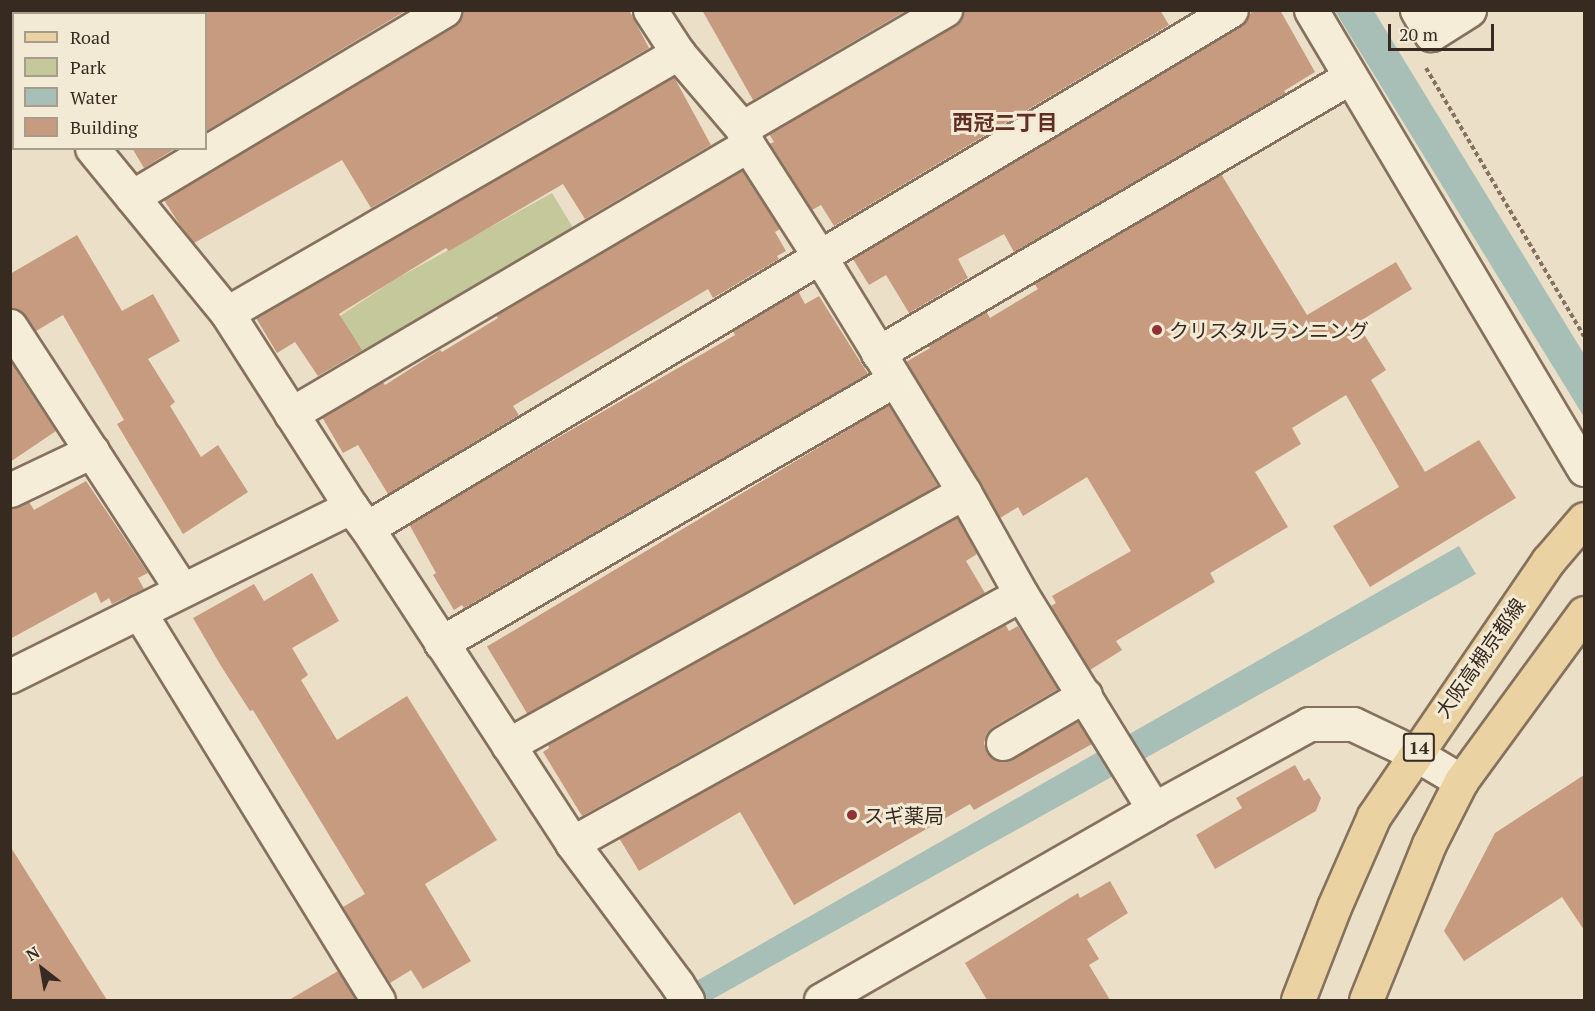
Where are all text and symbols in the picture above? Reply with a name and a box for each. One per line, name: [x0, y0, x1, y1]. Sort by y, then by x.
legend: [12, 12, 207, 150]
scale bar: [1391, 12, 1498, 50]
text: 20 m: [1399, 22, 1438, 46]
text: Road: [70, 25, 110, 49]
text: Park: [70, 55, 106, 79]
text: Water: [70, 85, 117, 109]
district label: 西冠二丁目: [953, 109, 1057, 135]
text: Building: [70, 115, 138, 139]
place label: クリスタルランニング: [1169, 318, 1369, 342]
marker: クリスタルランニング: [1150, 323, 1164, 337]
street label: 大阪高槻京都線: [1430, 594, 1530, 722]
road number: 14: [1402, 732, 1436, 762]
place label: スギ薬局: [864, 803, 944, 827]
marker: スギ薬局: [845, 808, 859, 822]
north arrow: [12, 939, 72, 999]
text: N: [22, 941, 44, 966]

